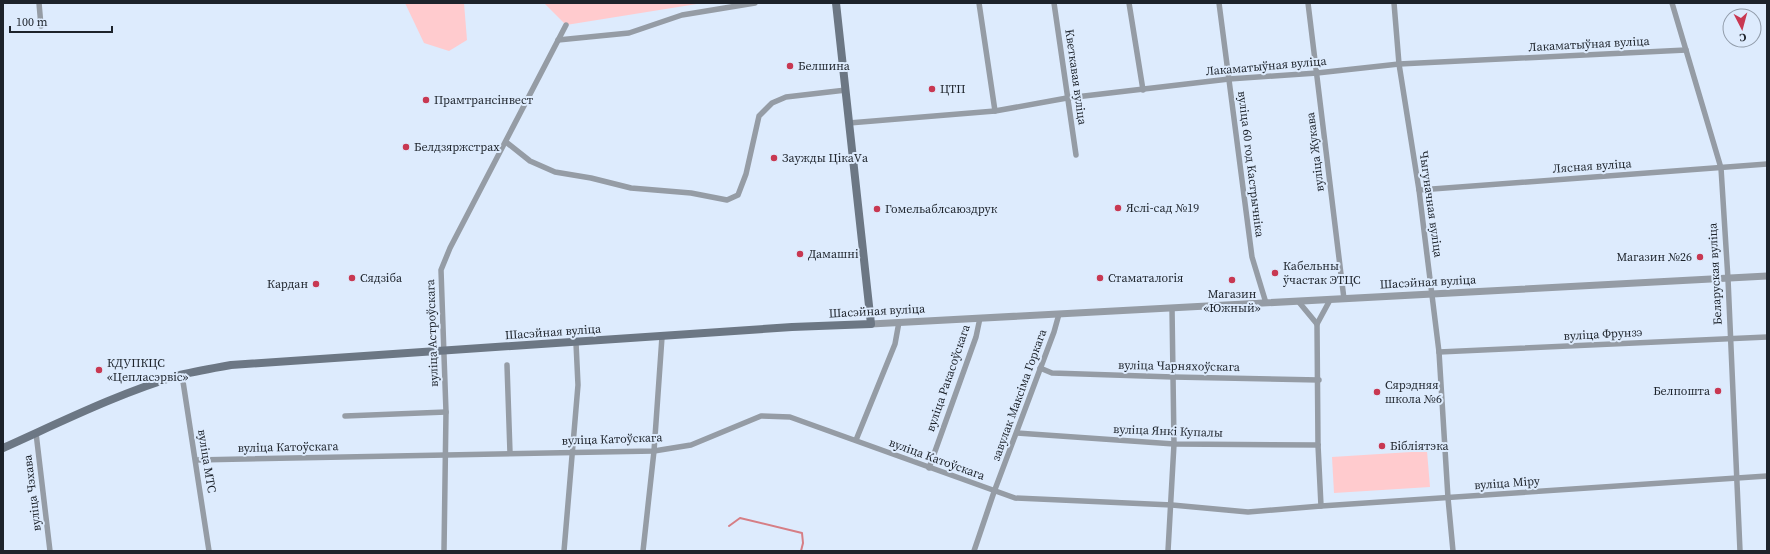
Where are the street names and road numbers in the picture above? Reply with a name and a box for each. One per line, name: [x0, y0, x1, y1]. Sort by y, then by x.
street label: Кветкавая вуліца: [1061, 28, 1091, 127]
street label: Лакаматыўная вуліца: [1528, 33, 1651, 55]
street label: Лакаматыўная вуліца: [1205, 53, 1328, 79]
street label: вуліца 60 год Кастрычніка: [1234, 90, 1268, 239]
street label: вуліца Жукава: [1302, 110, 1328, 193]
street label: Чыгуначная вуліца: [1416, 150, 1447, 259]
street label: Лясная вуліца: [1552, 155, 1633, 177]
street label: Беларуская вуліца: [1704, 222, 1726, 325]
street label: Шасэйная вуліца: [1379, 271, 1477, 293]
street label: вуліца Астроўскага: [422, 278, 442, 387]
street label: Шасэйная вуліца: [828, 300, 926, 322]
street label: Шасэйная вуліца: [504, 321, 603, 343]
street label: вуліца Ракасоўскага: [922, 321, 974, 434]
street label: вуліца Фрунзэ: [1563, 324, 1643, 344]
street label: завулак Максіма Горкага: [988, 326, 1051, 463]
street label: вуліца Чарняхоўскага: [1118, 357, 1241, 375]
street label: вуліца Янкі Купалы: [1113, 421, 1223, 441]
street label: вуліца МТС: [194, 428, 220, 494]
street label: вуліца Катоўскага: [561, 429, 664, 449]
street label: вуліца Катоўскага: [887, 434, 988, 484]
street label: вуліца Катоўскага: [237, 438, 339, 456]
street label: вуліца Чэхава: [19, 453, 45, 532]
street label: вуліца Міру: [1474, 473, 1541, 493]

